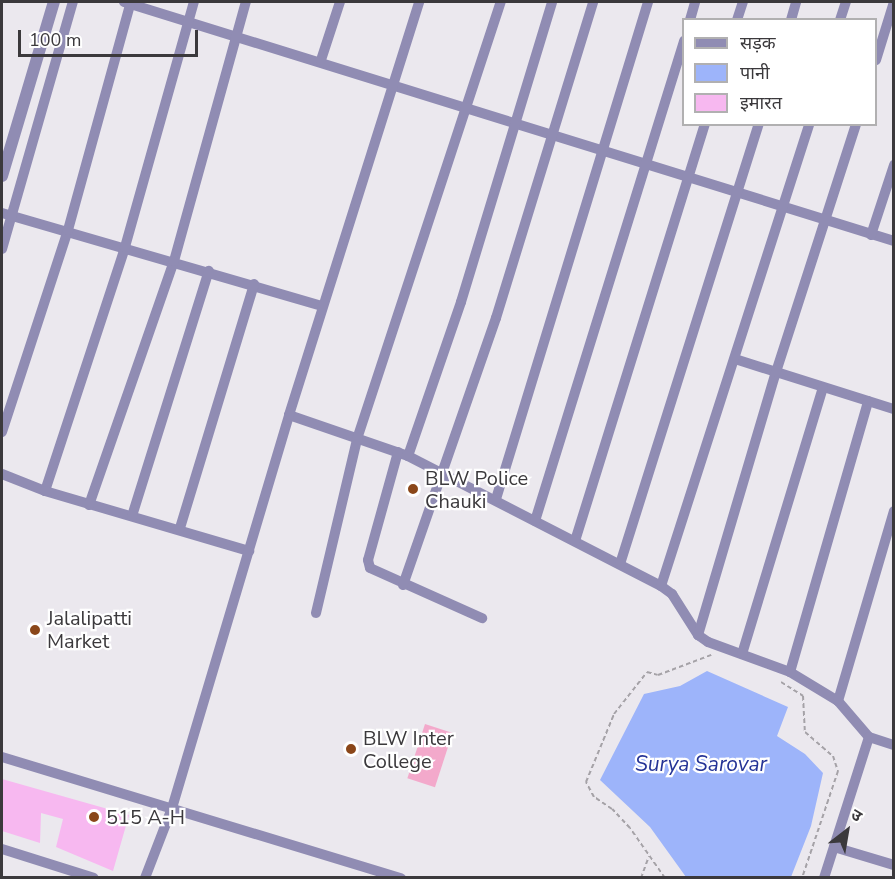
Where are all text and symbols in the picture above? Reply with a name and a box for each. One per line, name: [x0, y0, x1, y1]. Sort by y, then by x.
scale bar: [21, 18, 201, 56]
legend: [682, 18, 877, 126]
text: 100 m: [29, 28, 81, 52]
text: सड़क: [740, 31, 776, 55]
text: पानी: [740, 61, 770, 85]
text: इमारत: [740, 91, 782, 115]
place label: BLW Police Chauki: [425, 466, 528, 513]
marker: BLW Police Chauki: [406, 482, 420, 496]
place label: Jalalipatti Market: [47, 606, 132, 653]
marker: Jalalipatti Market: [28, 623, 42, 637]
place label: BLW Inter College: [363, 726, 454, 773]
marker: BLW Inter College: [344, 742, 358, 756]
water label: Surya Sarovar: [635, 751, 767, 777]
north arrow: [817, 801, 877, 861]
text: उ: [847, 804, 866, 827]
place label: 515 A-H: [106, 805, 185, 829]
marker: 515 A-H: [87, 810, 101, 824]

